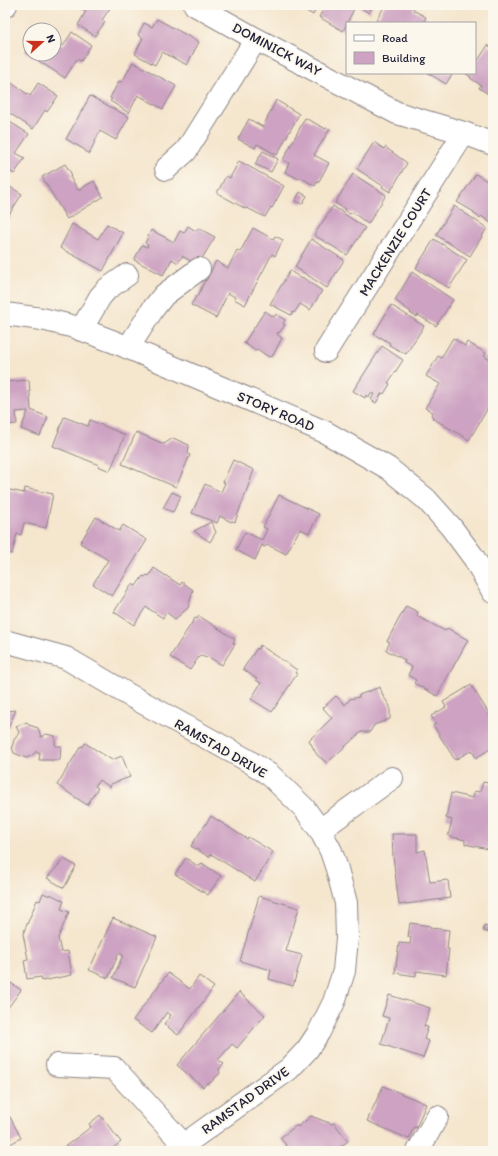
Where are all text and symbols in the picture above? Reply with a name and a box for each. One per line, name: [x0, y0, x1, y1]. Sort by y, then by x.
street label: DOMINICK WAY: [229, 19, 324, 80]
north arrow: [22, 22, 62, 62]
legend: [346, 22, 476, 74]
text: Road: [382, 31, 408, 45]
text: N: [43, 33, 58, 44]
text: Building: [382, 51, 426, 65]
street label: MACKENZIE COURT: [355, 185, 436, 299]
street label: STORY ROAD: [234, 387, 317, 435]
street label: RAMSTAD DRIVE: [171, 715, 270, 782]
street label: RAMSTAD DRIVE: [198, 1063, 293, 1138]

